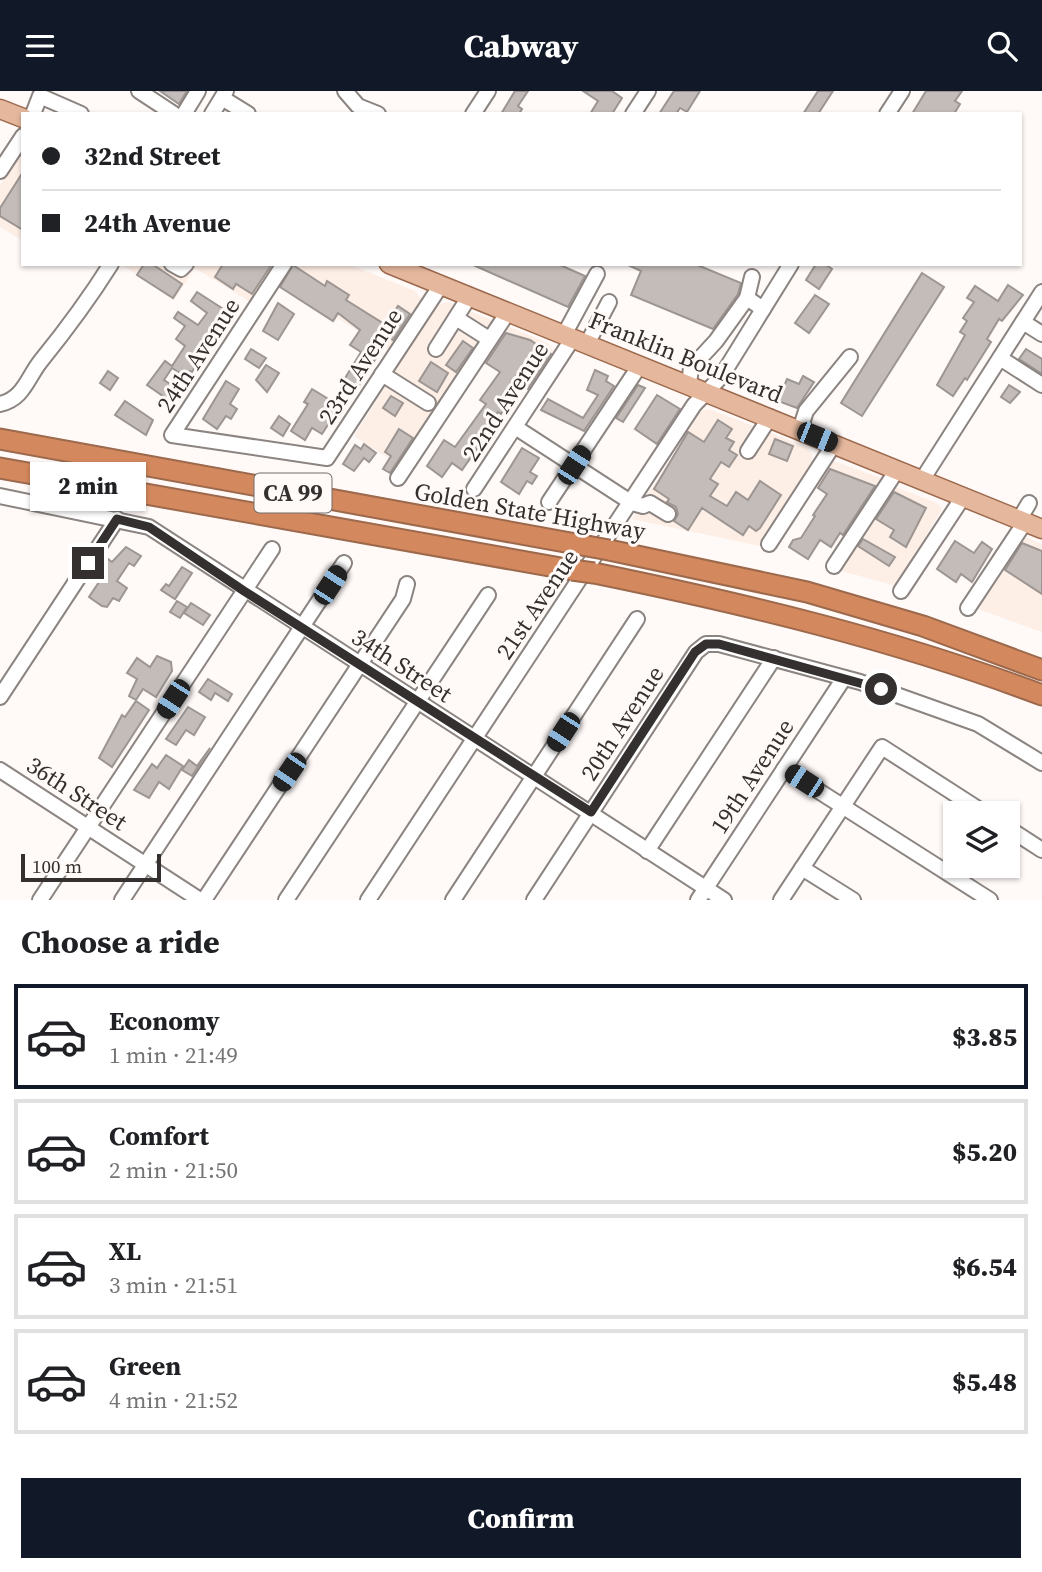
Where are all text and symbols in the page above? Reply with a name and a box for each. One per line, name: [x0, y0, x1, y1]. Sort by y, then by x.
text: Cabway: [464, 24, 578, 68]
icon: menu: [21, 27, 59, 65]
icon: search: [983, 27, 1021, 65]
text: 32nd Street: [84, 138, 220, 174]
text: 24th Avenue: [84, 205, 231, 241]
street label: 24th Avenue: [149, 291, 247, 419]
street label: 23rd Avenue: [310, 302, 410, 430]
street label: Franklin Boulevard: [584, 303, 788, 411]
street label: 22nd Avenue: [454, 335, 556, 467]
car: [794, 419, 841, 455]
car: [554, 442, 595, 488]
callout: 2 min: [30, 461, 146, 511]
text: 2 min: [58, 470, 118, 502]
road number: CA 99: [254, 473, 332, 513]
street label: Golden State Highway: [412, 474, 649, 548]
street label: 21st Avenue: [488, 542, 586, 666]
route end: [72, 547, 104, 579]
car: [310, 562, 351, 608]
street label: 34th Street: [345, 620, 459, 710]
street label: 20th Avenue: [573, 659, 671, 787]
route start: [865, 673, 897, 705]
car: [153, 676, 194, 722]
car: [543, 709, 584, 755]
street label: 19th Avenue: [703, 712, 801, 840]
street label: 36th Street: [20, 748, 134, 838]
car: [269, 749, 310, 795]
car: [781, 761, 828, 801]
map controls: [943, 801, 1020, 878]
button: layers: [943, 801, 1020, 878]
scale bar: [21, 851, 161, 883]
text: 100 m: [32, 853, 82, 879]
text: Choose a ride: [21, 920, 220, 964]
text: Economy: [109, 1003, 220, 1039]
icon: car: [25, 1005, 88, 1068]
text: $3.85: [952, 1019, 1017, 1055]
text: 1 min · 21:49: [109, 1039, 238, 1071]
text: Comfort: [109, 1118, 209, 1154]
icon: car: [25, 1120, 88, 1183]
text: $5.20: [952, 1134, 1017, 1170]
text: 2 min · 21:50: [109, 1154, 238, 1186]
text: XL: [109, 1233, 141, 1269]
icon: car: [25, 1235, 88, 1298]
text: $6.54: [952, 1249, 1017, 1285]
text: 3 min · 21:51: [109, 1269, 238, 1301]
text: Green: [109, 1348, 181, 1384]
icon: car: [25, 1350, 88, 1413]
text: $5.48: [952, 1364, 1017, 1400]
text: 4 min · 21:52: [109, 1384, 238, 1416]
button: Confirm: [21, 1478, 1021, 1558]

